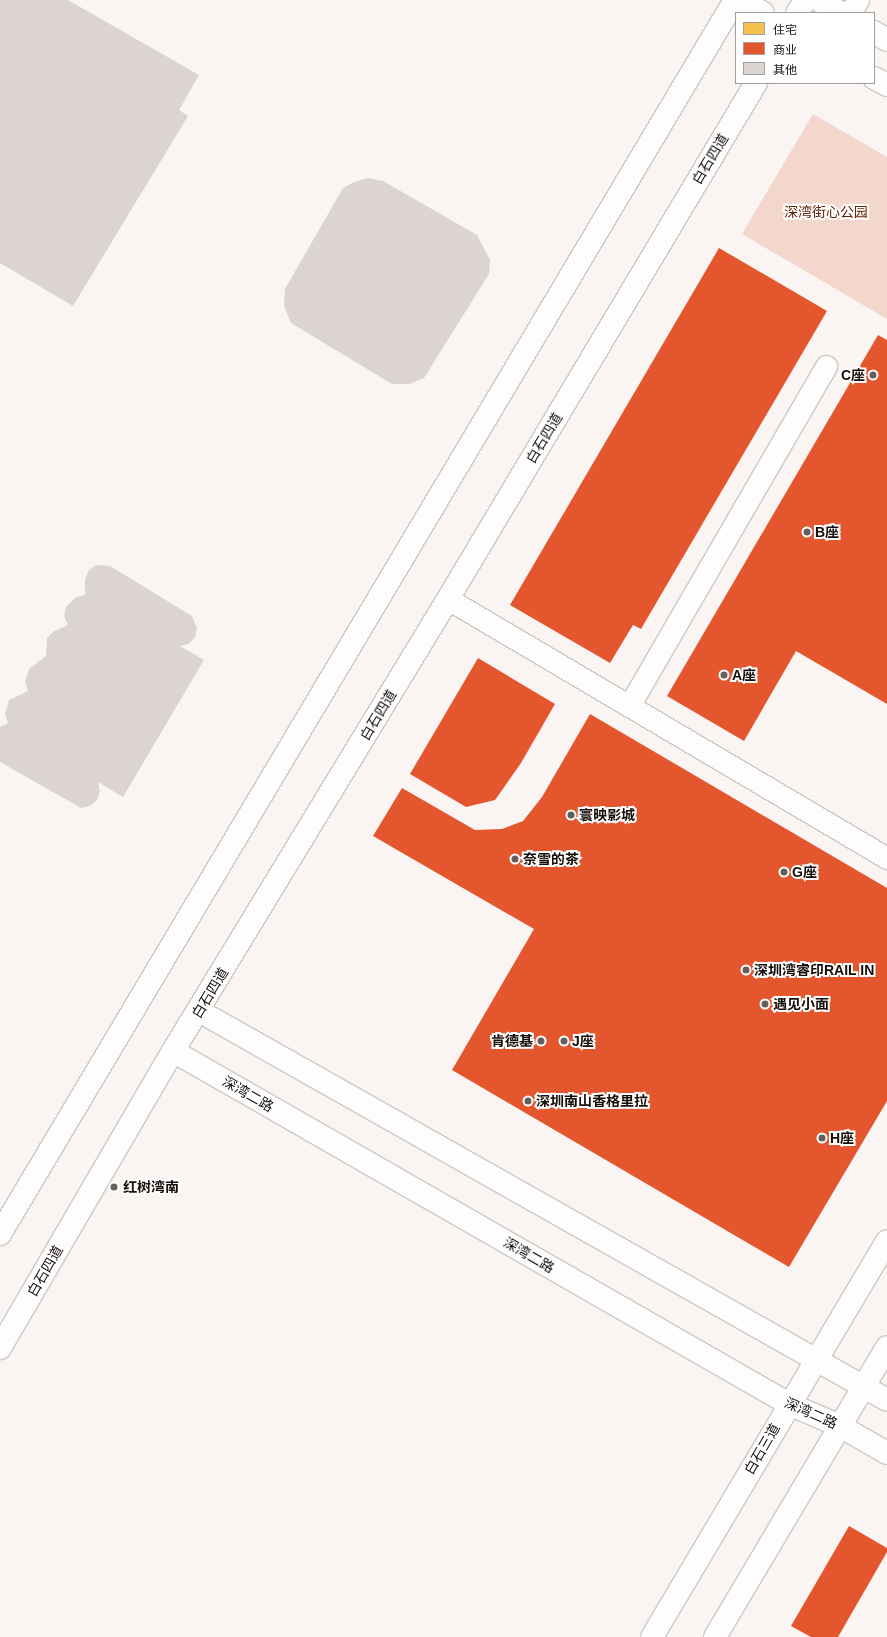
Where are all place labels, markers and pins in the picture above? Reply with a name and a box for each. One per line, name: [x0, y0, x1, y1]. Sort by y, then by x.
place label: C座: [841, 367, 865, 383]
marker: C座: [868, 370, 878, 380]
place label: B座: [815, 524, 839, 540]
marker: B座: [802, 527, 812, 537]
place label: A座: [732, 667, 756, 683]
marker: A座: [719, 670, 729, 680]
place label: 寰映影城: [579, 807, 635, 823]
marker: 寰映影城: [566, 810, 576, 820]
place label: 奈雪的茶: [523, 851, 579, 867]
marker: 奈雪的茶: [510, 854, 520, 864]
place label: G座: [792, 864, 817, 880]
marker: G座: [779, 867, 789, 877]
place label: 深圳湾睿印RAIL IN: [754, 962, 875, 978]
marker: 深圳湾睿印RAIL IN: [741, 965, 751, 975]
place label: 遇见小面: [773, 996, 829, 1012]
marker: 遇见小面: [760, 999, 770, 1009]
place label: 肯德基: [491, 1033, 533, 1049]
place label: J座: [572, 1033, 594, 1049]
marker: 肯德基: [536, 1036, 546, 1046]
marker: J座: [559, 1036, 569, 1046]
place label: 深圳南山香格里拉: [536, 1093, 648, 1109]
marker: 深圳南山香格里拉: [523, 1096, 533, 1106]
place label: H座: [830, 1130, 854, 1146]
marker: H座: [817, 1133, 827, 1143]
place label: 红树湾南: [123, 1179, 179, 1195]
marker: 红树湾南: [108, 1181, 120, 1193]

